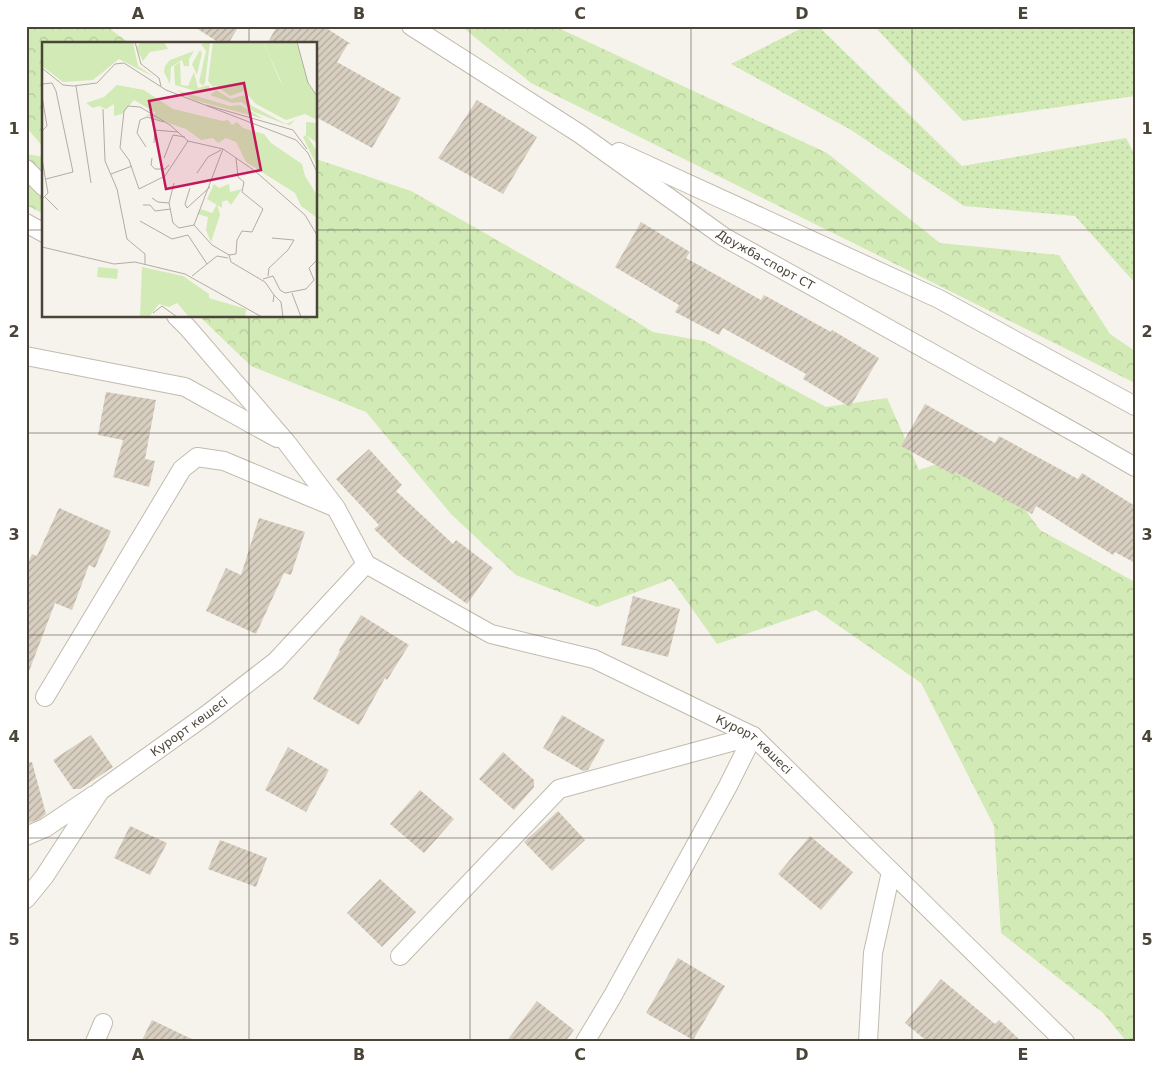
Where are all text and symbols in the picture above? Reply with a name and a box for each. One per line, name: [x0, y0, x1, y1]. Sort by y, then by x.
text: A: [132, 4, 145, 23]
text: B: [353, 4, 365, 23]
text: C: [574, 4, 586, 23]
text: D: [795, 4, 809, 23]
text: E: [1018, 4, 1028, 23]
inset map: [42, 42, 318, 318]
text: 1: [8, 119, 20, 138]
text: 1: [1141, 119, 1153, 138]
street label: Дружба-спорт СТ: [714, 227, 817, 293]
text: 2: [8, 322, 20, 341]
text: 2: [1141, 322, 1153, 341]
text: 3: [8, 525, 20, 544]
text: 3: [1141, 525, 1153, 544]
street label: Курорт көшесі: [148, 694, 231, 759]
street label: Курорт көшесі: [713, 712, 795, 777]
text: 4: [8, 727, 20, 746]
text: 4: [1141, 727, 1153, 746]
text: 5: [8, 930, 20, 949]
text: 5: [1141, 930, 1153, 949]
text: A: [132, 1045, 145, 1064]
text: B: [353, 1045, 365, 1064]
text: C: [574, 1045, 586, 1064]
text: D: [795, 1045, 809, 1064]
text: E: [1018, 1045, 1028, 1064]

